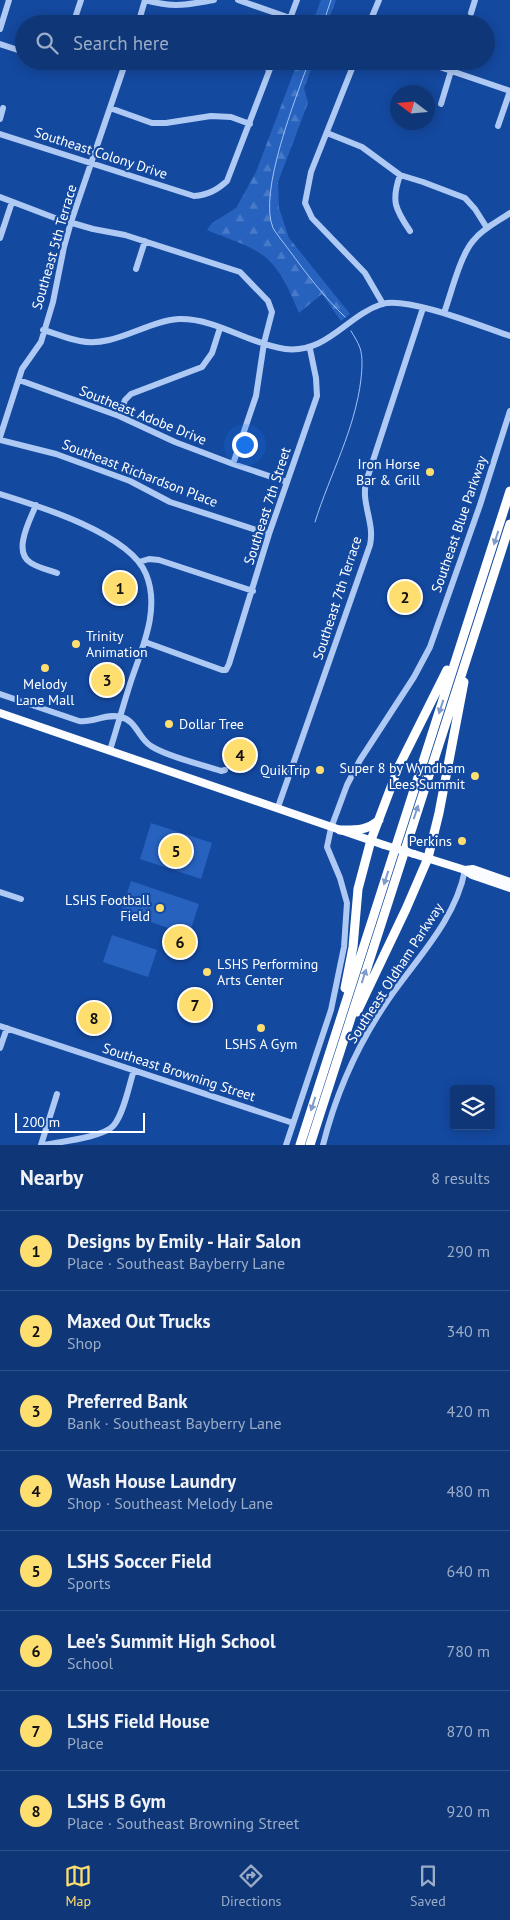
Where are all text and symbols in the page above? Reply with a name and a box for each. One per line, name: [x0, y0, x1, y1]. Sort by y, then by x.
search box: [15, 15, 495, 70]
icon: search: [33, 29, 61, 57]
text: Search here: [73, 31, 169, 55]
north arrow: [390, 85, 435, 130]
street label: Southeast Colony Drive: [32, 123, 170, 183]
street label: Southeast 5th Terrace: [28, 182, 80, 312]
street label: Southeast Adobe Drive: [77, 381, 209, 449]
your location: [232, 432, 258, 458]
street label: Southeast Richardson Place: [60, 435, 220, 511]
street label: Southeast 7th Street: [240, 445, 295, 567]
street label: Southeast Blue Parkway: [427, 453, 491, 595]
place label: Iron Horse Bar & Grill: [356, 455, 420, 489]
marker: Iron Horse Bar & Grill: [424, 466, 436, 478]
one-way arrow: [492, 531, 500, 546]
street label: Southeast 7th Terrace: [309, 534, 365, 662]
pin: 1: [104, 569, 136, 607]
pin: 2: [389, 578, 421, 616]
place label: Trinity Animation: [86, 627, 148, 661]
marker: Trinity Animation: [70, 638, 82, 650]
pin: 3: [91, 661, 123, 699]
marker: Melody Lane Mall: [39, 662, 51, 674]
place label: Melody Lane Mall: [16, 675, 74, 709]
one-way arrow: [437, 700, 445, 715]
place label: Dollar Tree: [179, 715, 244, 733]
marker: Dollar Tree: [163, 718, 175, 730]
pin: 4: [224, 736, 256, 774]
place label: Super 8 by Wyndham Lees Summit: [340, 759, 465, 793]
place label: QuikTrip: [260, 761, 310, 779]
marker: QuikTrip: [314, 764, 326, 776]
marker: Super 8 by Wyndham Lees Summit: [469, 770, 481, 782]
one-way arrow: [413, 804, 421, 819]
pin: 5: [160, 832, 192, 870]
place label: Perkins: [409, 832, 452, 850]
marker: Perkins: [456, 835, 468, 847]
one-way arrow: [382, 871, 389, 886]
place label: LSHS Football Field: [65, 891, 150, 925]
street label: Southeast Oldham Parkway: [343, 899, 447, 1047]
marker: LSHS Football Field: [154, 902, 166, 914]
pin: 6: [164, 923, 196, 961]
place label: LSHS Performing Arts Center: [217, 955, 318, 989]
marker: LSHS Performing Arts Center: [201, 966, 213, 978]
one-way arrow: [361, 968, 368, 983]
pin: 7: [179, 986, 211, 1024]
pin: 8: [78, 999, 110, 1037]
marker: LSHS A Gym: [255, 1022, 267, 1034]
place label: LSHS A Gym: [225, 1035, 297, 1053]
street label: Southeast Browning Street: [100, 1039, 258, 1105]
map controls: [450, 1085, 495, 1130]
button: layers: [450, 1085, 495, 1130]
one-way arrow: [309, 1097, 317, 1112]
scale bar: [15, 1110, 145, 1133]
text: 200 m: [22, 1113, 60, 1131]
text: Nearby: [20, 1164, 83, 1191]
text: 8 results: [431, 1168, 490, 1188]
text: Designs by Emily - Hair Salon: [67, 1229, 301, 1253]
text: 1: [31, 1241, 41, 1261]
text: 290 m: [447, 1241, 490, 1261]
text: Place · Southeast Bayberry Lane: [67, 1253, 285, 1273]
text: Maxed Out Trucks: [67, 1309, 211, 1333]
text: 2: [31, 1321, 41, 1341]
text: 340 m: [447, 1321, 490, 1341]
text: Shop: [67, 1333, 101, 1353]
text: Preferred Bank: [67, 1389, 188, 1413]
text: 3: [31, 1401, 41, 1421]
text: 420 m: [447, 1401, 490, 1421]
text: Bank · Southeast Bayberry Lane: [67, 1413, 282, 1433]
text: Wash House Laundry: [67, 1469, 236, 1493]
text: 4: [31, 1481, 41, 1501]
text: 480 m: [447, 1481, 490, 1501]
text: Shop · Southeast Melody Lane: [67, 1493, 273, 1513]
text: LSHS Soccer Field: [67, 1549, 212, 1573]
text: 5: [31, 1561, 41, 1581]
text: 640 m: [447, 1561, 490, 1581]
text: Sports: [67, 1573, 111, 1593]
text: Lee's Summit High School: [67, 1629, 276, 1653]
text: 6: [31, 1641, 41, 1661]
text: 780 m: [447, 1641, 490, 1661]
text: School: [67, 1653, 113, 1673]
text: LSHS Field House: [67, 1709, 210, 1733]
text: 7: [31, 1721, 41, 1741]
text: 870 m: [447, 1721, 490, 1741]
text: Place: [67, 1733, 104, 1753]
text: LSHS B Gym: [67, 1789, 166, 1813]
text: 8: [31, 1801, 41, 1821]
text: 920 m: [447, 1801, 490, 1821]
text: Place · Southeast Browning Street: [67, 1813, 299, 1833]
tab: Map: [64, 1862, 92, 1910]
tab: Directions: [221, 1862, 281, 1910]
tab: Saved: [410, 1862, 446, 1910]

